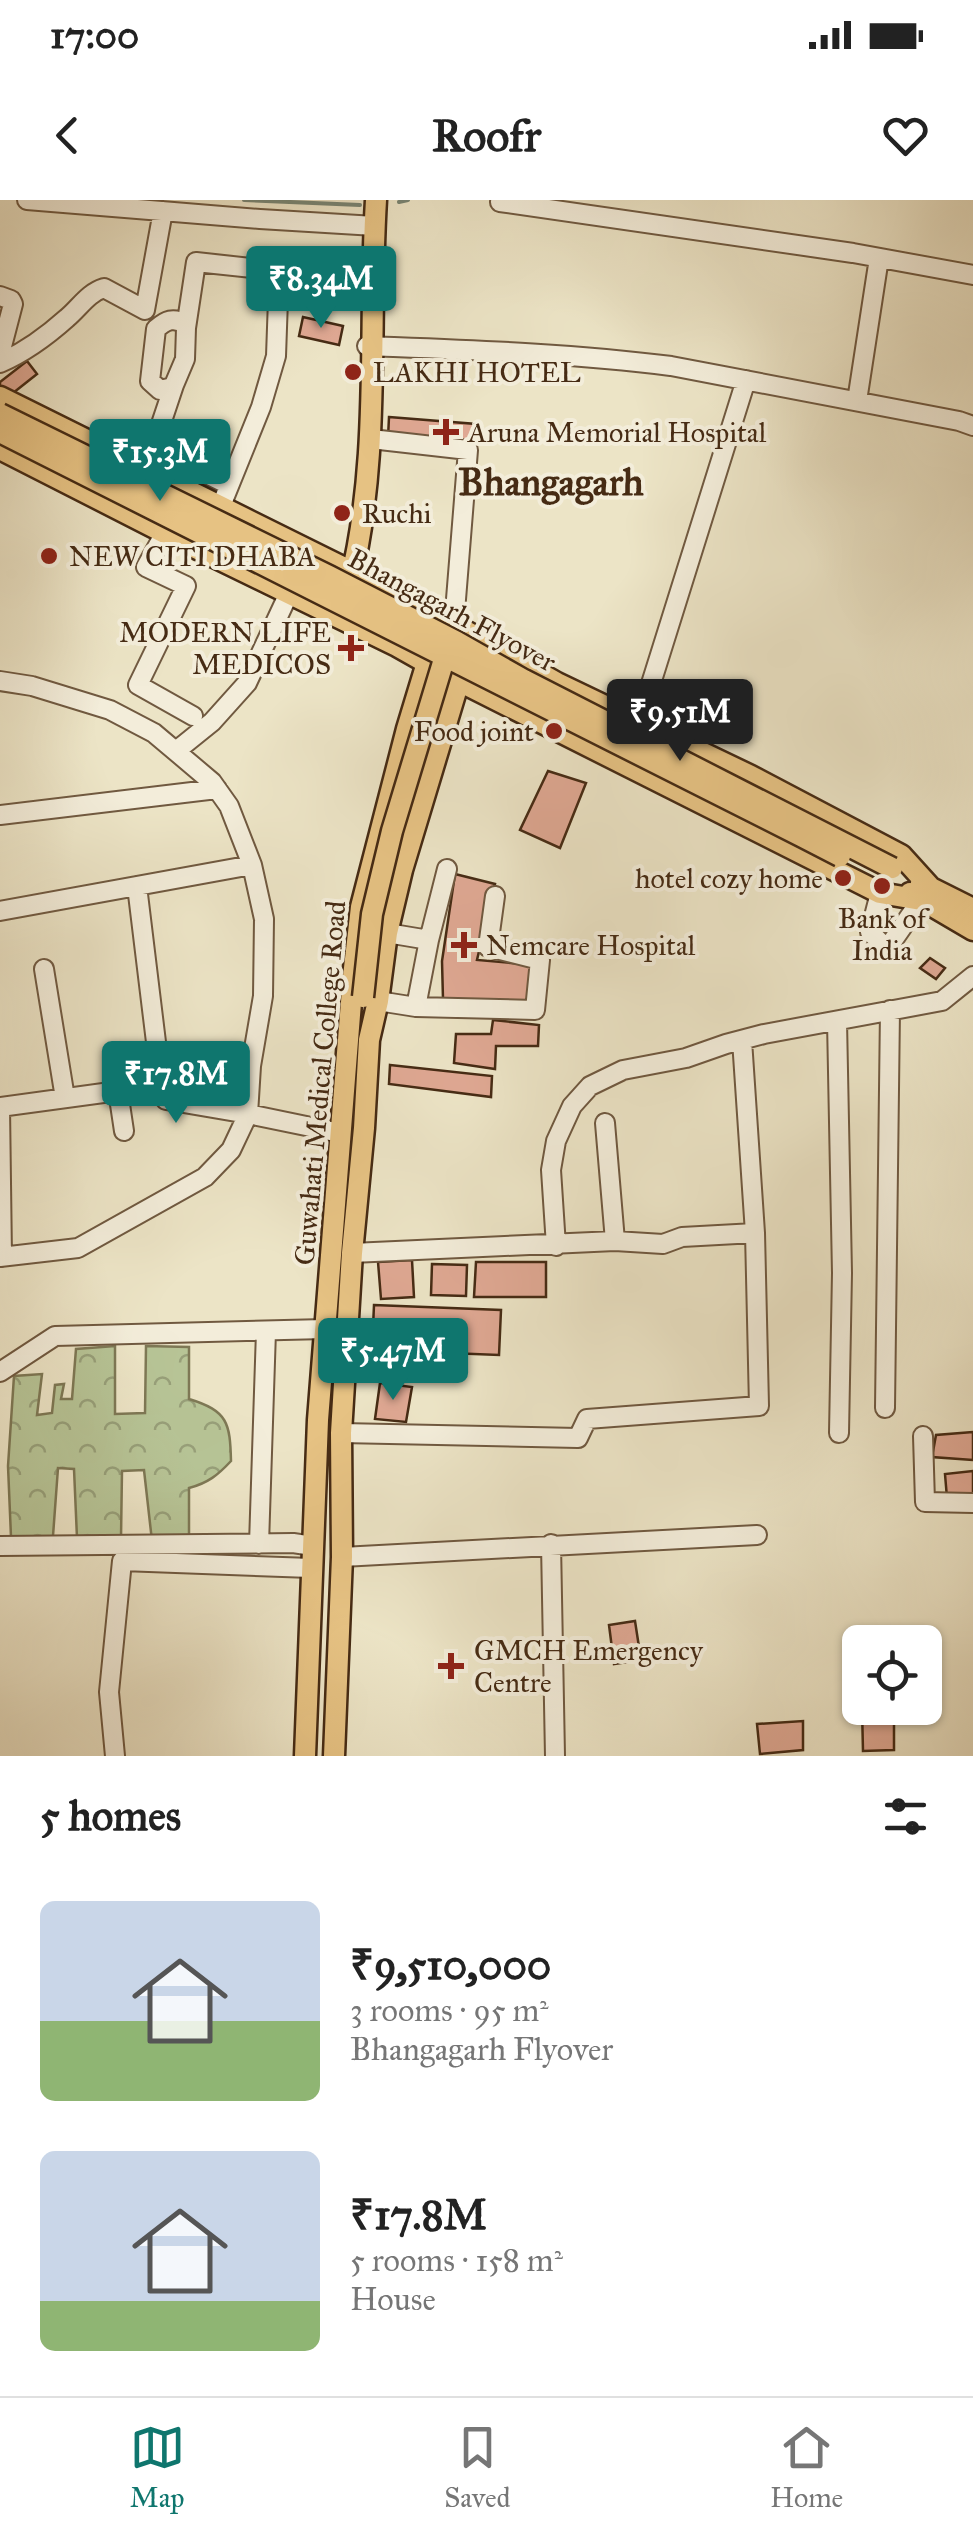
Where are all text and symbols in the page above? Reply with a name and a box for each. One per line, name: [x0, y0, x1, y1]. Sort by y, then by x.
text: 17:00: [50, 12, 139, 58]
icon: back: [40, 108, 95, 163]
text: Roofr: [432, 108, 541, 163]
icon: heart: [878, 108, 933, 163]
pin: ₹8.34M: [240, 246, 402, 331]
text: ₹8.34M: [268, 259, 374, 298]
place label: LAKHI HOTEL: [373, 355, 581, 390]
marker: LAKHI HOTEL: [342, 361, 364, 383]
place label: Aruna Memorial Hospital: [467, 415, 767, 450]
pin: ₹15.3M: [79, 419, 241, 504]
marker: Aruna Memorial Hospital: [433, 419, 459, 445]
text: ₹15.3M: [111, 432, 209, 471]
district label: Bhangagarh: [458, 459, 645, 505]
place label: Ruchi: [362, 496, 432, 531]
marker: Ruchi: [331, 502, 353, 524]
place label: NEW CITI DHABA: [69, 539, 316, 574]
street label: Bhangagarh Flyover: [342, 540, 562, 680]
marker: NEW CITI DHABA: [38, 545, 60, 567]
place label: MODERN LIFE MEDICOS: [119, 615, 331, 682]
marker: MODERN LIFE MEDICOS: [340, 637, 362, 659]
pin: ₹9.51M: [599, 679, 761, 764]
text: ₹9.51M: [629, 692, 731, 731]
place label: Food joint: [414, 714, 534, 749]
marker: Food joint: [543, 720, 565, 742]
place label: hotel cozy home: [635, 861, 823, 896]
marker: hotel cozy home: [832, 867, 854, 889]
marker: Bank of India: [871, 875, 893, 897]
street label: Guwahati Medical College Road: [287, 899, 353, 1267]
place label: Bank of India: [838, 901, 931, 968]
place label: Nemcare Hospital: [486, 928, 696, 963]
marker: Nemcare Hospital: [451, 932, 477, 958]
pin: ₹17.8M: [95, 1041, 257, 1126]
text: ₹17.8M: [124, 1054, 228, 1093]
pin: ₹5.47M: [312, 1318, 474, 1403]
text: ₹5.47M: [340, 1331, 446, 1370]
map controls: [842, 1625, 942, 1725]
button: locate: [842, 1625, 942, 1725]
place label: GMCH Emergency Centre: [474, 1633, 704, 1700]
marker: GMCH Emergency Centre: [438, 1653, 464, 1679]
icon: filters: [878, 1789, 933, 1844]
text: 5 homes: [40, 1790, 181, 1842]
text: ₹9,510,000: [350, 1939, 551, 1991]
icon: home: [120, 1941, 240, 2061]
text: 3 rooms · 95 m²: [350, 1991, 549, 2030]
text: Bhangagarh Flyover: [350, 2030, 613, 2069]
text: ₹17.8M: [350, 2189, 487, 2241]
icon: home: [120, 2191, 240, 2311]
text: 5 rooms · 158 m²: [350, 2241, 563, 2280]
text: House: [350, 2280, 436, 2319]
tab: Map: [130, 2420, 185, 2515]
tab: Saved: [444, 2420, 511, 2515]
tab: Home: [770, 2420, 843, 2515]

